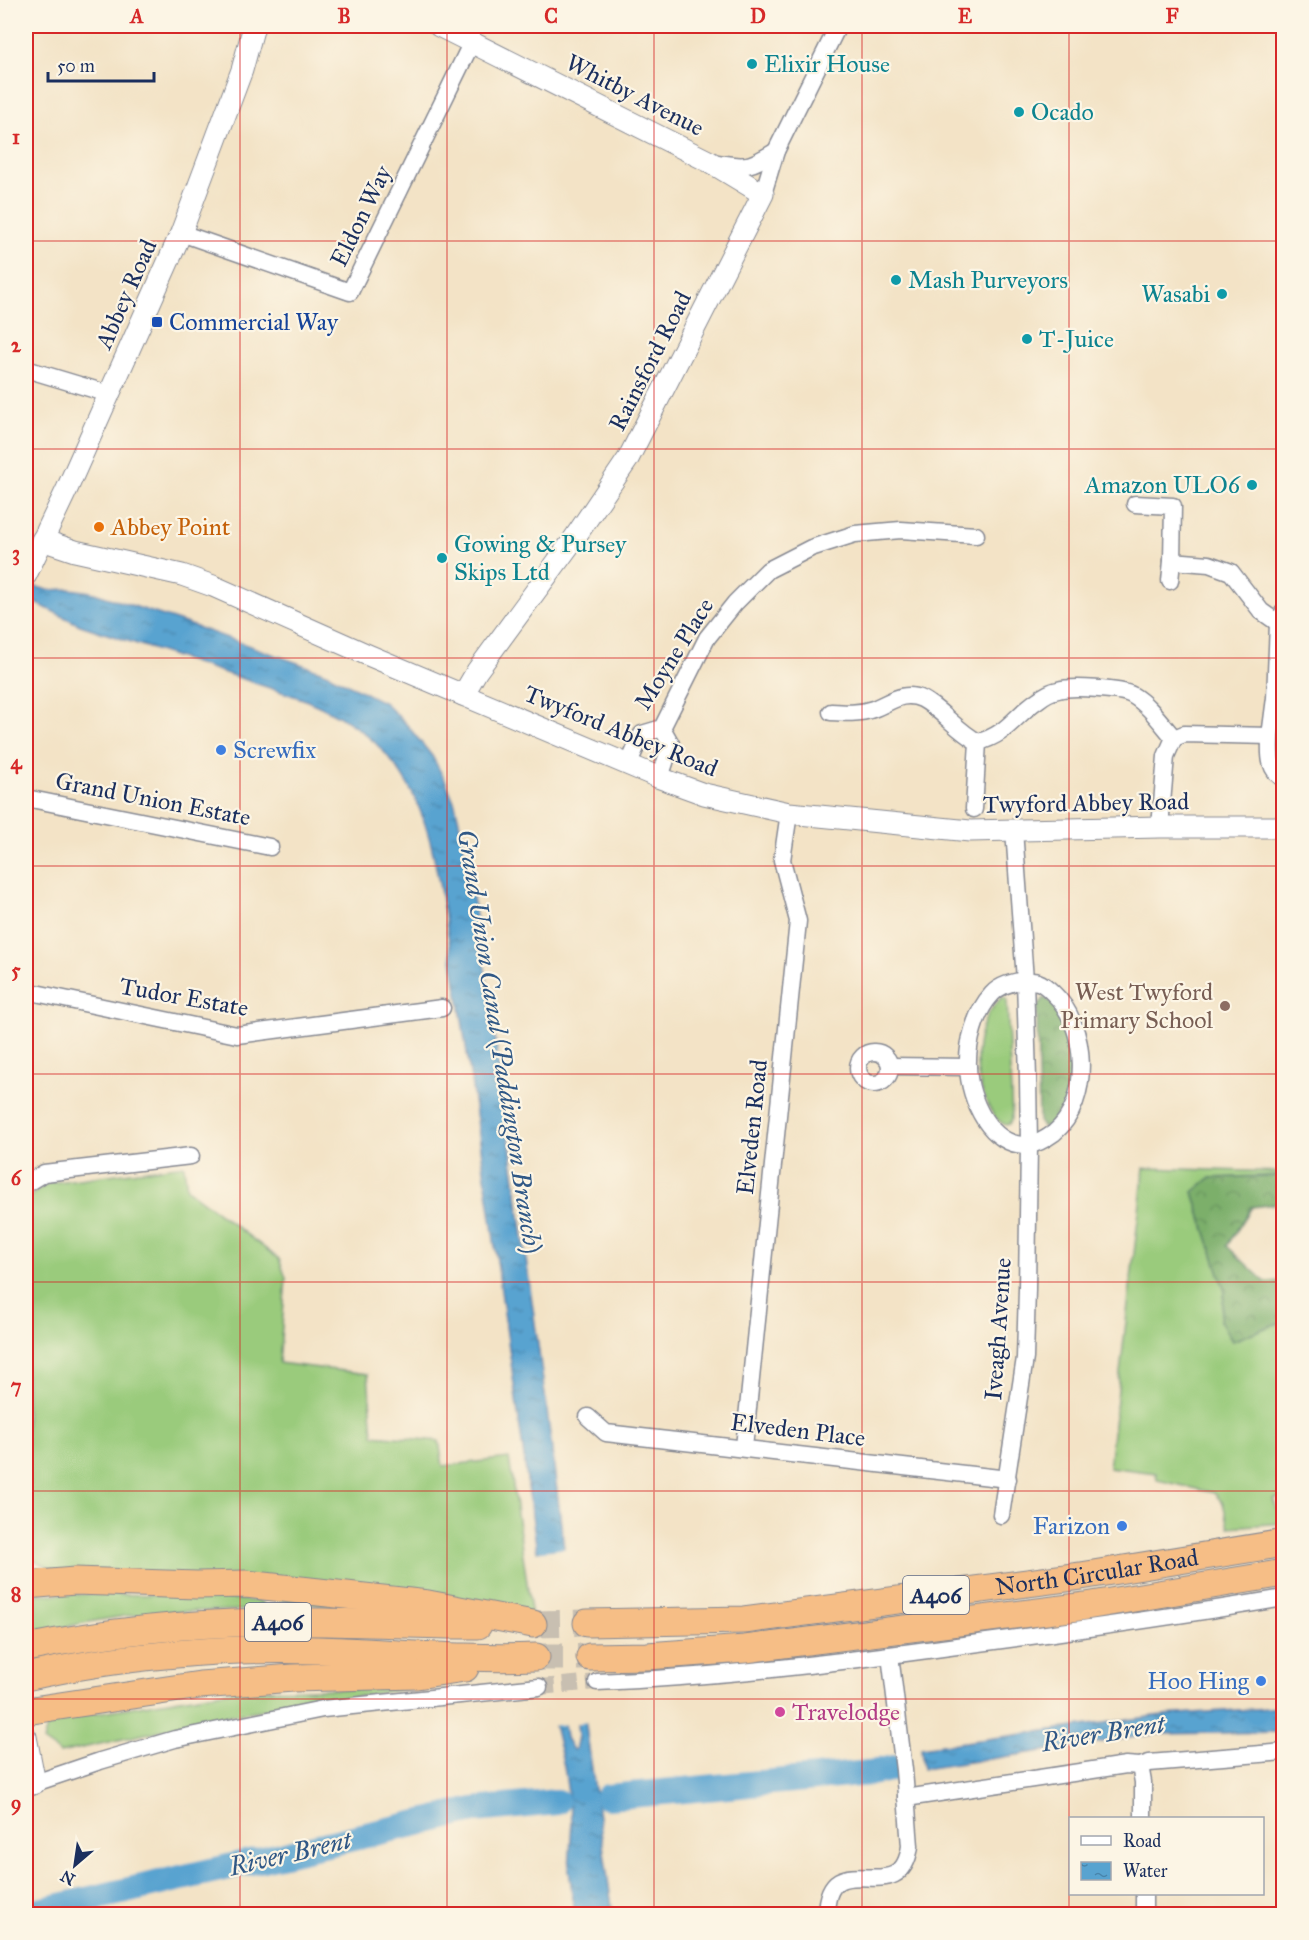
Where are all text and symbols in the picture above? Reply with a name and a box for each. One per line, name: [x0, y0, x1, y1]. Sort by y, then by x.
text: A: [128, 4, 144, 28]
text: B: [337, 4, 351, 28]
text: C: [544, 4, 558, 28]
text: D: [750, 4, 766, 28]
text: E: [958, 4, 973, 28]
text: F: [1165, 4, 1179, 28]
scale bar: [48, 45, 154, 83]
street label: Whitby Avenue: [561, 47, 709, 143]
place label: Elixir House: [764, 49, 890, 79]
text: 50 m: [57, 55, 95, 77]
marker: Elixir House: [745, 57, 759, 71]
place label: Ocado: [1031, 97, 1094, 127]
marker: Ocado: [1012, 105, 1026, 119]
text: 1: [12, 125, 20, 149]
street label: Eldon Way: [324, 160, 399, 271]
street label: Abbey Road: [88, 235, 163, 354]
place label: Mash Purveyors: [908, 265, 1068, 295]
marker: Mash Purveyors: [889, 273, 903, 287]
place label: Wasabi: [1141, 279, 1210, 309]
street label: Rainsford Road: [602, 286, 698, 436]
marker: Wasabi: [1215, 287, 1229, 301]
place label: Commercial Way: [169, 307, 339, 337]
marker: Commercial Way: [150, 315, 164, 329]
place label: T-Juice: [1039, 324, 1114, 354]
marker: T-Juice: [1020, 332, 1034, 346]
text: 2: [11, 333, 22, 357]
place label: Amazon ULO6: [1084, 470, 1241, 500]
marker: Amazon ULO6: [1245, 478, 1259, 492]
place label: Abbey Point: [110, 512, 231, 542]
marker: Abbey Point: [92, 520, 106, 534]
place label: Gowing & Pursey Skips Ltd: [454, 529, 627, 587]
text: 3: [12, 541, 20, 566]
marker: Gowing & Pursey Skips Ltd: [435, 551, 449, 565]
street label: Moyne Place: [628, 592, 720, 716]
street label: Twyford Abbey Road: [520, 678, 722, 784]
place label: Screwfix: [233, 735, 316, 765]
marker: Screwfix: [214, 743, 228, 757]
text: 4: [10, 750, 22, 775]
street label: Grand Union Estate: [53, 765, 253, 833]
street label: Twyford Abbey Road: [983, 786, 1189, 820]
water label: Grand Union Canal (Paddington Branch): [451, 827, 549, 1255]
text: 5: [11, 958, 21, 982]
street label: Tudor Estate: [117, 971, 251, 1023]
place label: West Twyford Primary School: [1060, 977, 1214, 1035]
marker: West Twyford Primary School: [1218, 999, 1232, 1013]
street label: Elveden Road: [730, 1058, 774, 1196]
text: 6: [11, 1166, 23, 1190]
street label: Iveagh Avenue: [978, 1257, 1018, 1401]
text: 7: [11, 1374, 22, 1398]
street label: Elveden Place: [729, 1407, 867, 1453]
place label: Farizon: [1033, 1511, 1110, 1541]
marker: Farizon: [1115, 1519, 1129, 1533]
street label: North Circular Road: [993, 1542, 1200, 1602]
road number: A406: [903, 1576, 969, 1614]
text: 8: [11, 1582, 21, 1606]
road number: A406: [245, 1603, 311, 1641]
place label: Hoo Hing: [1147, 1666, 1250, 1696]
marker: Hoo Hing: [1254, 1674, 1268, 1688]
place label: Travelodge: [792, 1697, 900, 1727]
marker: Travelodge: [773, 1705, 787, 1719]
water label: River Brent: [1038, 1707, 1169, 1759]
text: 9: [11, 1791, 21, 1816]
legend: [1069, 1817, 1264, 1895]
water label: River Brent: [225, 1823, 356, 1883]
text: Road: [1123, 1830, 1161, 1852]
north arrow: [45, 1835, 105, 1895]
text: Water: [1123, 1860, 1168, 1882]
text: N: [57, 1866, 79, 1889]

